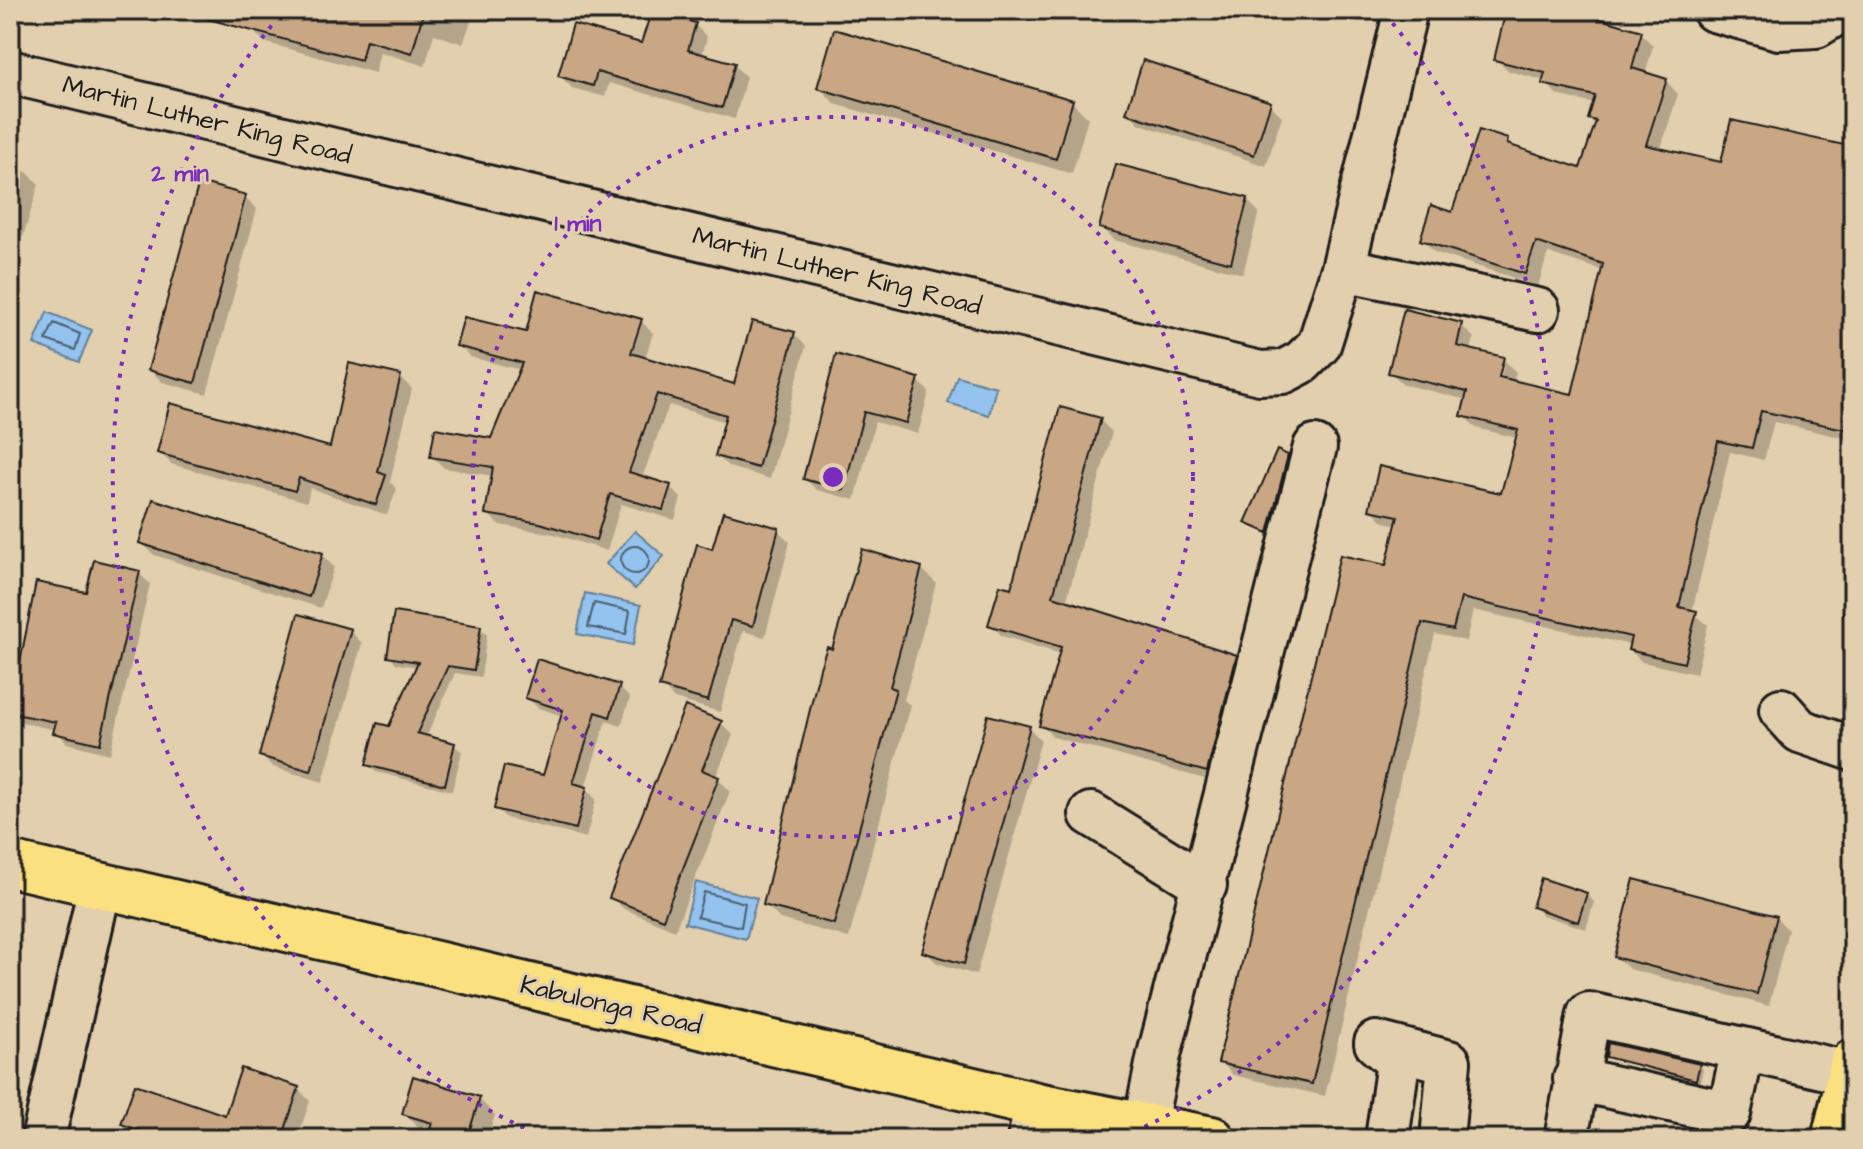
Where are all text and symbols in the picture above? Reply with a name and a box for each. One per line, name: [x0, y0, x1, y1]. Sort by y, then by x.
street label: Martin Luther King Road: [58, 67, 355, 175]
text: 2 min: [150, 157, 209, 191]
text: 1 min: [555, 207, 602, 241]
street label: Martin Luther King Road: [688, 218, 985, 326]
centre of rings: [819, 463, 847, 491]
street label: Kabulonga Road: [516, 967, 705, 1045]

